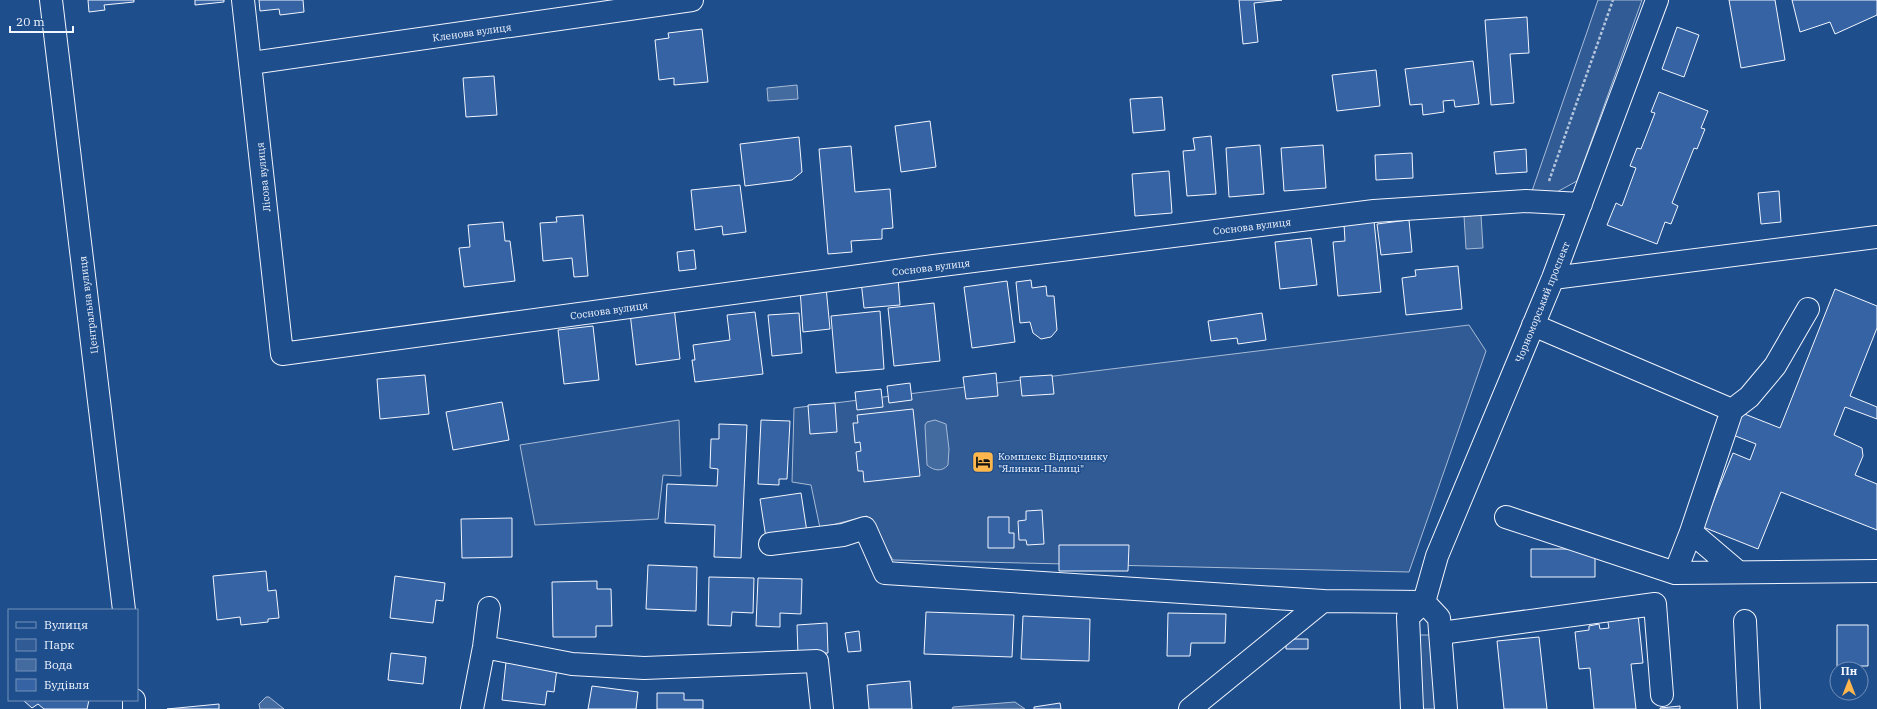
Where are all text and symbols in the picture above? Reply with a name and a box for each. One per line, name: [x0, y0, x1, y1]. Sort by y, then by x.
scale bar: [10, 8, 73, 34]
text: 20 m: [16, 14, 45, 29]
street label: Кленова вулиця: [432, 20, 513, 44]
street label: Лісова вулиця: [253, 141, 274, 212]
street label: Соснова вулиця: [1212, 215, 1292, 238]
street label: Чорноморський проспект: [1512, 240, 1573, 365]
street label: Центральна вулиця: [76, 255, 101, 354]
street label: Соснова вулиця: [891, 256, 971, 279]
street label: Соснова вулиця: [569, 299, 649, 322]
hotel icon: Комплекс Відпочинку "Ялинки-Палиці": [970, 449, 996, 475]
place label: Комплекс Відпочинку "Ялинки-Палиці": [998, 450, 1108, 475]
legend: [8, 609, 138, 701]
text: Вулиця: [44, 617, 88, 632]
text: Парк: [44, 637, 74, 652]
text: Вода: [44, 657, 73, 672]
north arrow: [1829, 661, 1869, 701]
text: Пн: [1841, 664, 1858, 678]
text: Будівля: [44, 677, 89, 692]

